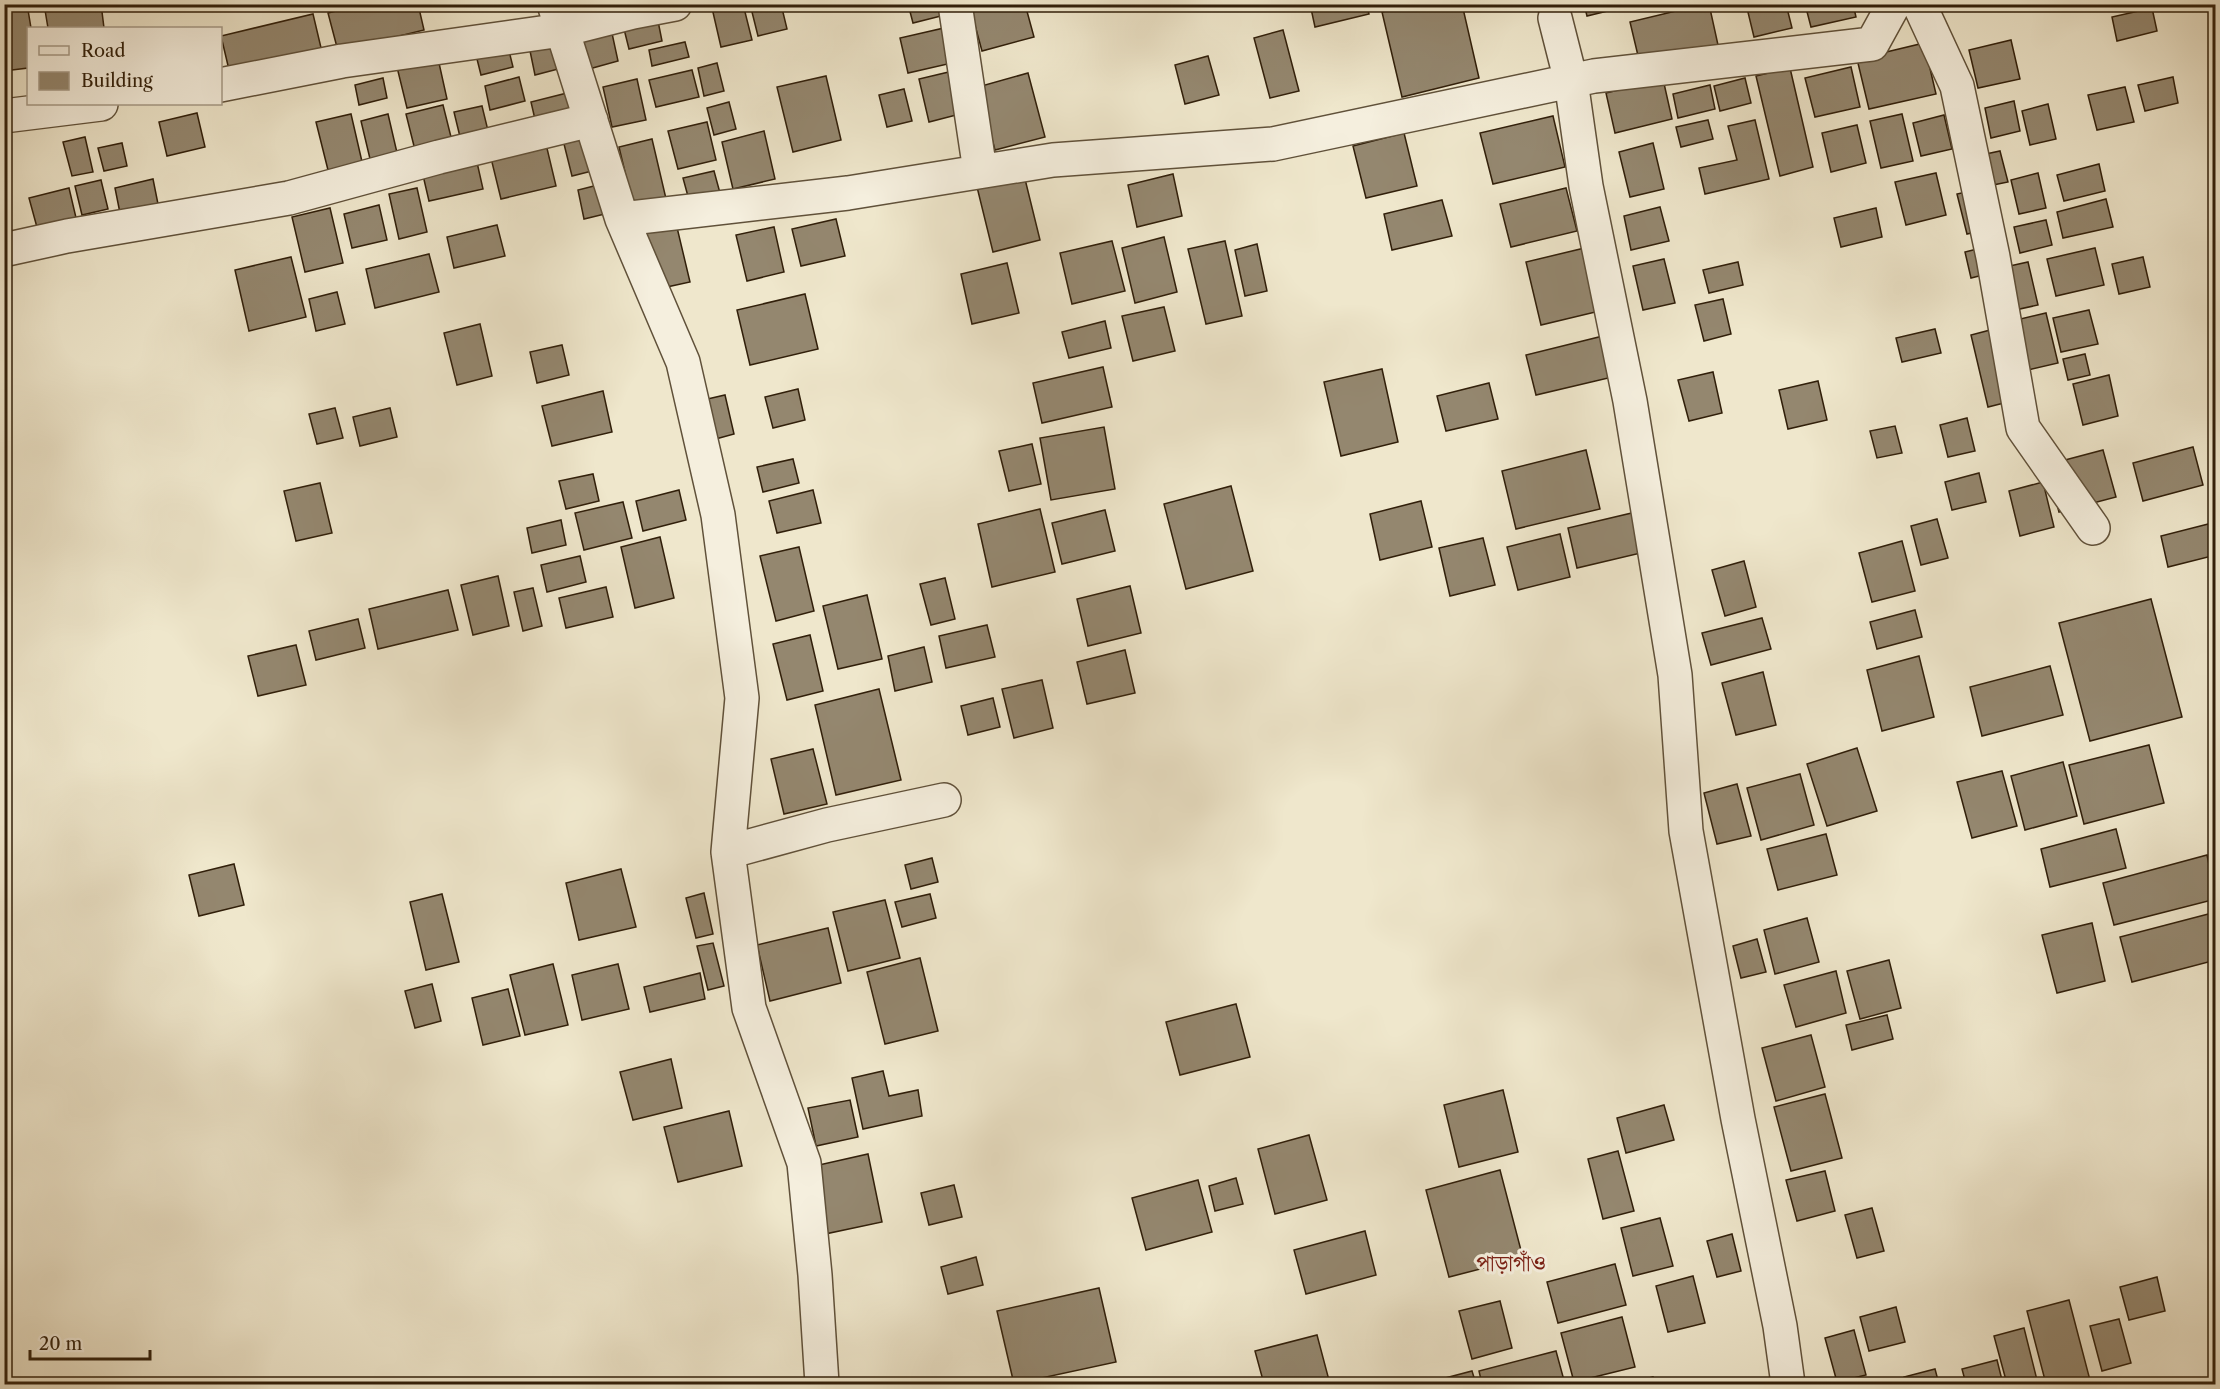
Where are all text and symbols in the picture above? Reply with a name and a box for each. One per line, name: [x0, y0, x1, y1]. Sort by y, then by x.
legend: [27, 27, 222, 105]
text: Road: [81, 40, 126, 62]
text: Building: [81, 70, 153, 92]
district label: পাড়াগাঁও: [1476, 1250, 1546, 1277]
scale bar: [30, 1323, 150, 1361]
text: 20 m: [39, 1333, 83, 1355]

